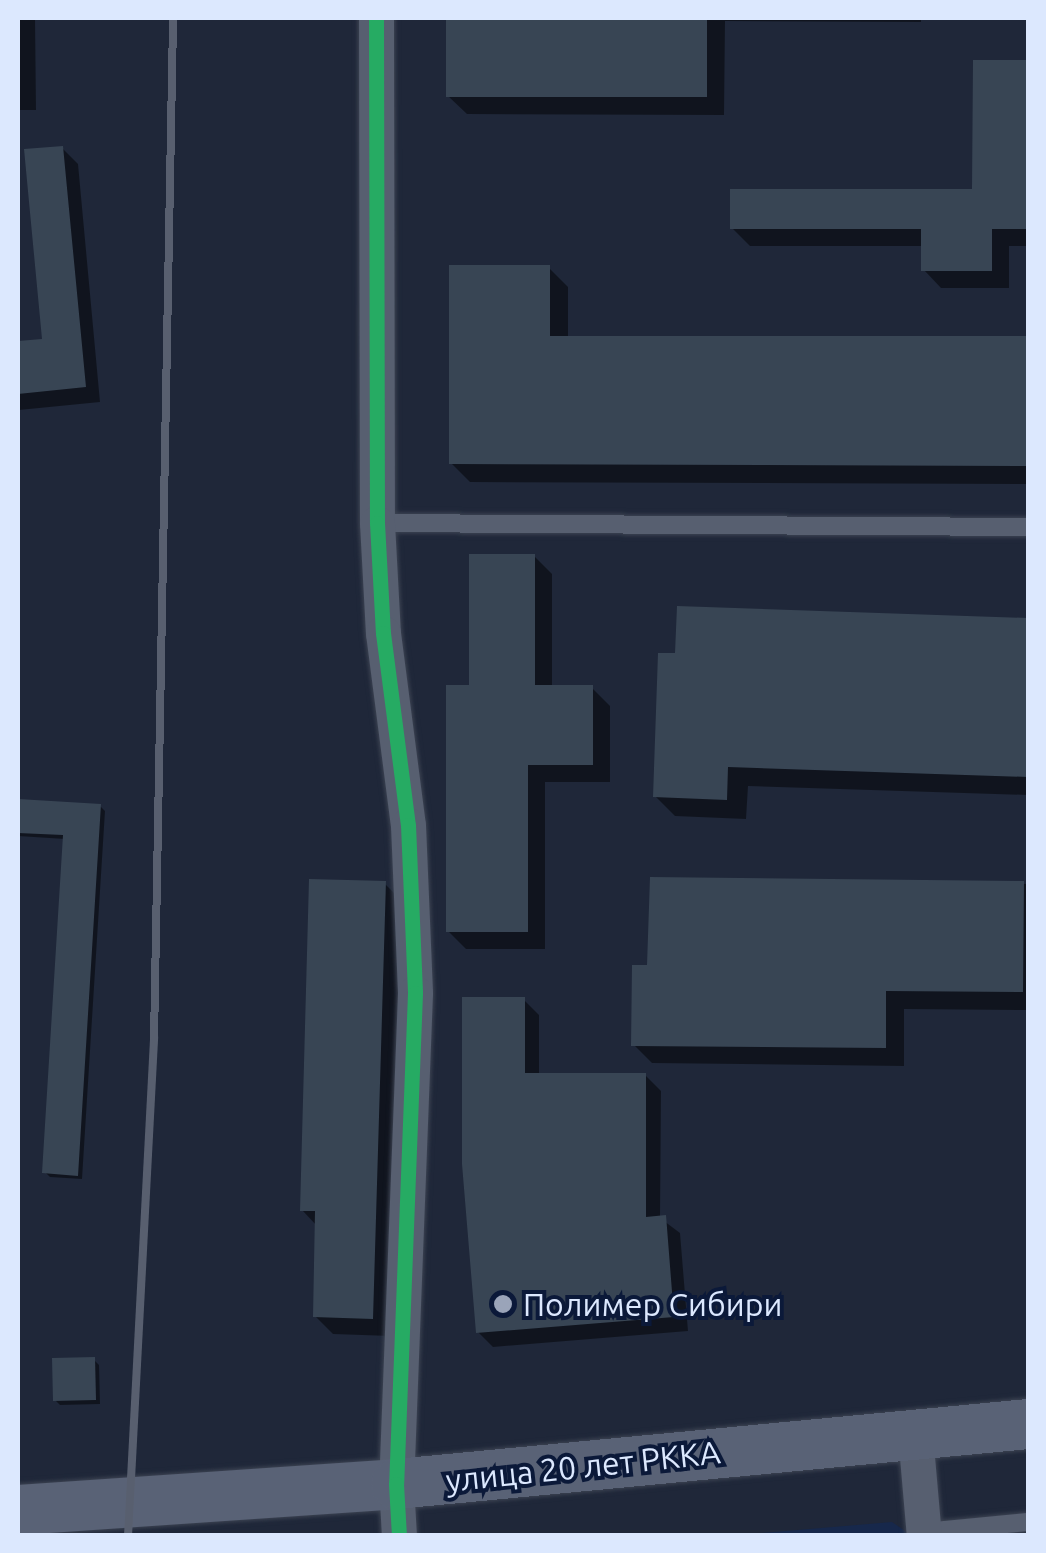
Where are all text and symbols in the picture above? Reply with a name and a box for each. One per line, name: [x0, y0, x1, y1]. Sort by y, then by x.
place label: Полимер Сибири: [523, 1285, 782, 1323]
marker: Полимер Сибири: [492, 1293, 514, 1315]
street label: улица 20 лет РККА: [444, 1432, 722, 1500]

